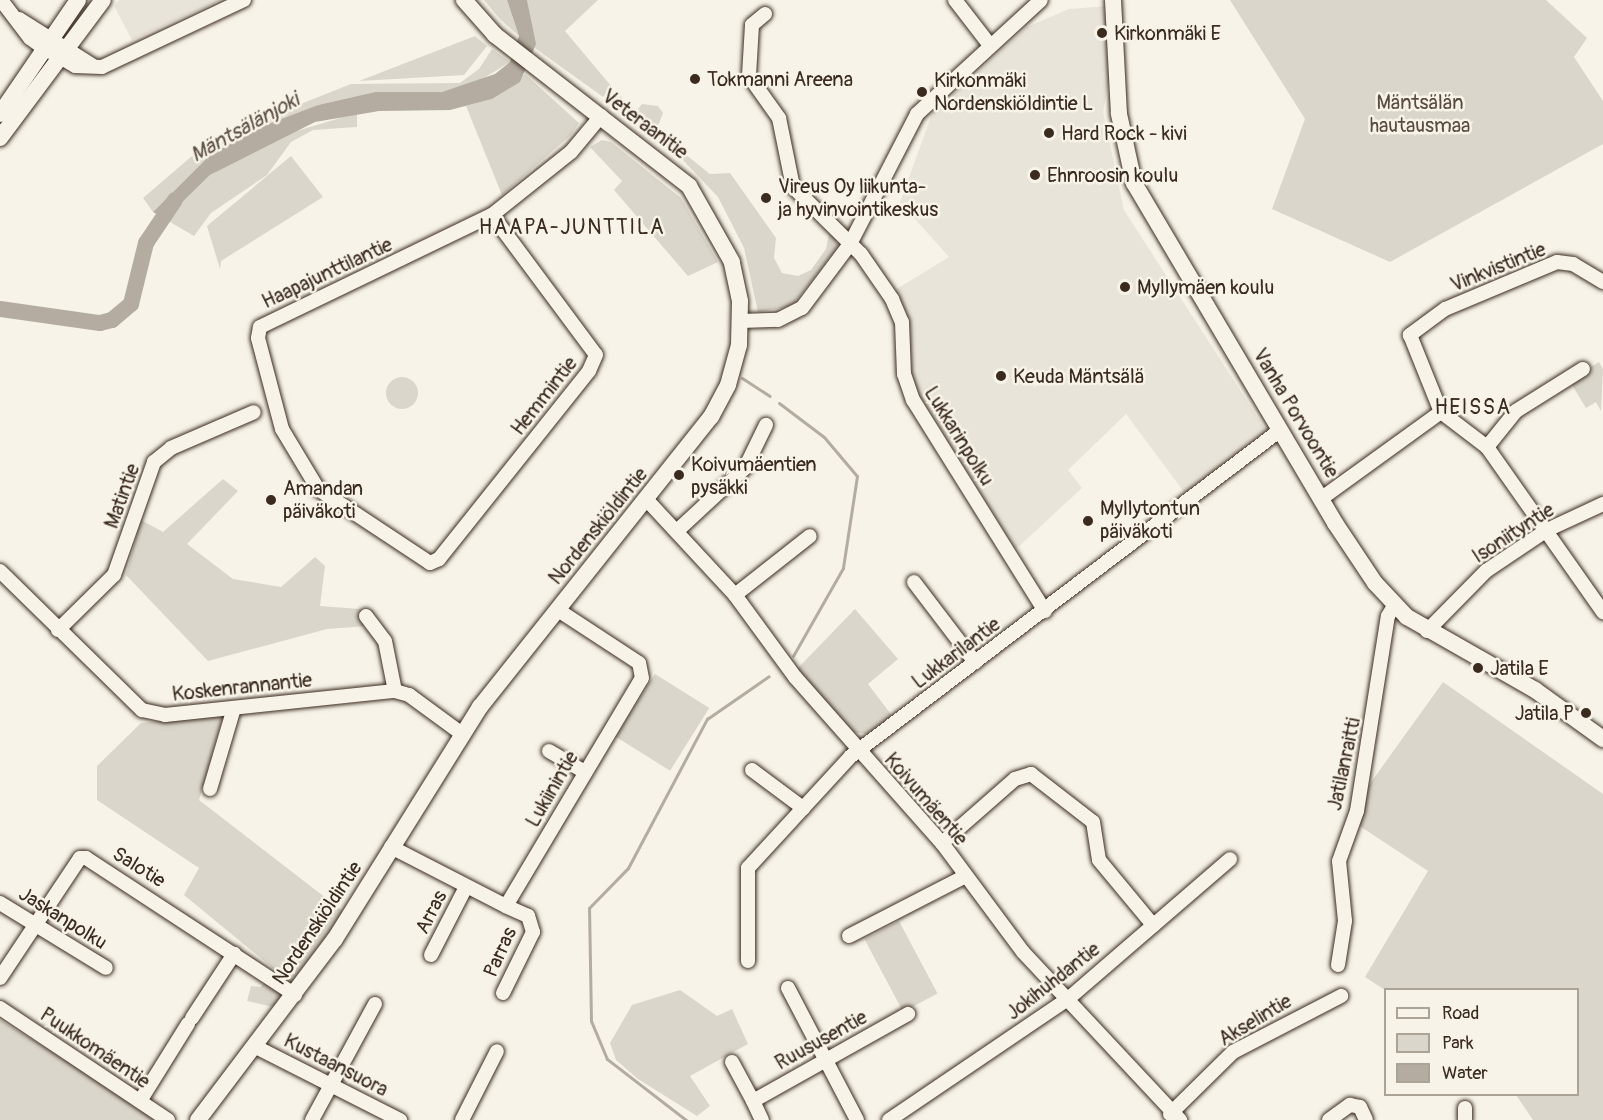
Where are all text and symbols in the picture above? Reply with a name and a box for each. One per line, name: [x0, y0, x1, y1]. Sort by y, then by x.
place label: Kirkonmäki E: [1114, 21, 1221, 45]
marker: Kirkonmäki E: [1095, 26, 1109, 40]
place label: Tokmanni Areena: [707, 67, 853, 91]
place label: Kirkonmäki Nordenskiöldintie L: [934, 68, 1093, 115]
marker: Tokmanni Areena: [688, 72, 702, 86]
street label: Veteraanitie: [597, 84, 693, 164]
marker: Kirkonmäki Nordenskiöldintie L: [915, 85, 929, 99]
water label: Mäntsälänjoki: [186, 88, 304, 168]
park label: Mäntsälän hautausmaa: [1370, 91, 1470, 138]
place label: Hard Rock - kivi: [1061, 121, 1187, 145]
marker: Hard Rock - kivi: [1042, 126, 1056, 140]
place label: Ehnroosin koulu: [1047, 163, 1178, 187]
marker: Ehnroosin koulu: [1028, 168, 1042, 182]
place label: Vireus Oy liikunta- ja hyvinvointikeskus: [778, 174, 938, 221]
marker: Vireus Oy liikunta- ja hyvinvointikeskus: [759, 191, 773, 205]
district label: HAAPA-JUNTTILA: [479, 215, 665, 241]
street label: Haapajunttilantie: [258, 232, 396, 314]
street label: Vinkvistintie: [1447, 237, 1549, 297]
place label: Myllymäen koulu: [1137, 275, 1274, 299]
marker: Myllymäen koulu: [1118, 280, 1132, 294]
street label: Vanha Porvoontie: [1248, 344, 1344, 482]
street label: Hemmintie: [506, 352, 582, 440]
place label: Keuda Mäntsälä: [1013, 364, 1144, 388]
marker: Keuda Mäntsälä: [994, 369, 1008, 383]
street label: Lukkarinpolku: [919, 382, 999, 490]
district label: HEISSA: [1434, 395, 1512, 421]
place label: Koivumäentien pysäkki: [691, 452, 817, 499]
street label: Matintie: [99, 460, 145, 532]
street label: Nordenskiöldintie: [543, 463, 653, 589]
marker: Koivumäentien pysäkki: [672, 468, 686, 482]
place label: Amandan päiväkoti: [283, 476, 363, 523]
marker: Amandan päiväkoti: [264, 493, 278, 507]
place label: Myllytontun päiväkoti: [1100, 497, 1200, 544]
street label: Isoniityntie: [1468, 498, 1558, 568]
marker: Myllytontun päiväkoti: [1081, 514, 1095, 528]
street label: Lukkarilantie: [907, 612, 1005, 694]
place label: Jatila E: [1490, 656, 1549, 680]
marker: Jatila E: [1471, 661, 1485, 675]
street label: Koskenrannantie: [171, 668, 313, 706]
place label: Jatila P: [1515, 701, 1574, 725]
marker: Jatila P: [1579, 706, 1593, 720]
street label: Jatilanraitti: [1322, 715, 1366, 813]
street label: Lukiinintie: [521, 747, 583, 831]
street label: Koivumäentie: [879, 748, 973, 850]
street label: Salotie: [108, 841, 170, 893]
street label: Nordenskiöldintie: [267, 857, 367, 989]
street label: Jaskanpolku: [14, 881, 112, 955]
street label: Arras: [410, 886, 452, 938]
street label: Parras: [478, 923, 522, 981]
street label: Jokihuhdantie: [1001, 937, 1105, 1025]
legend: [1384, 988, 1579, 1096]
street label: Akselintie: [1214, 989, 1296, 1051]
street label: Puukkomäentie: [36, 1002, 154, 1094]
text: Road: [1442, 1002, 1479, 1025]
street label: Ruususentie: [771, 1005, 871, 1075]
street label: Kustaansuora: [280, 1028, 392, 1102]
text: Park: [1442, 1032, 1474, 1055]
text: Water: [1442, 1062, 1488, 1085]

